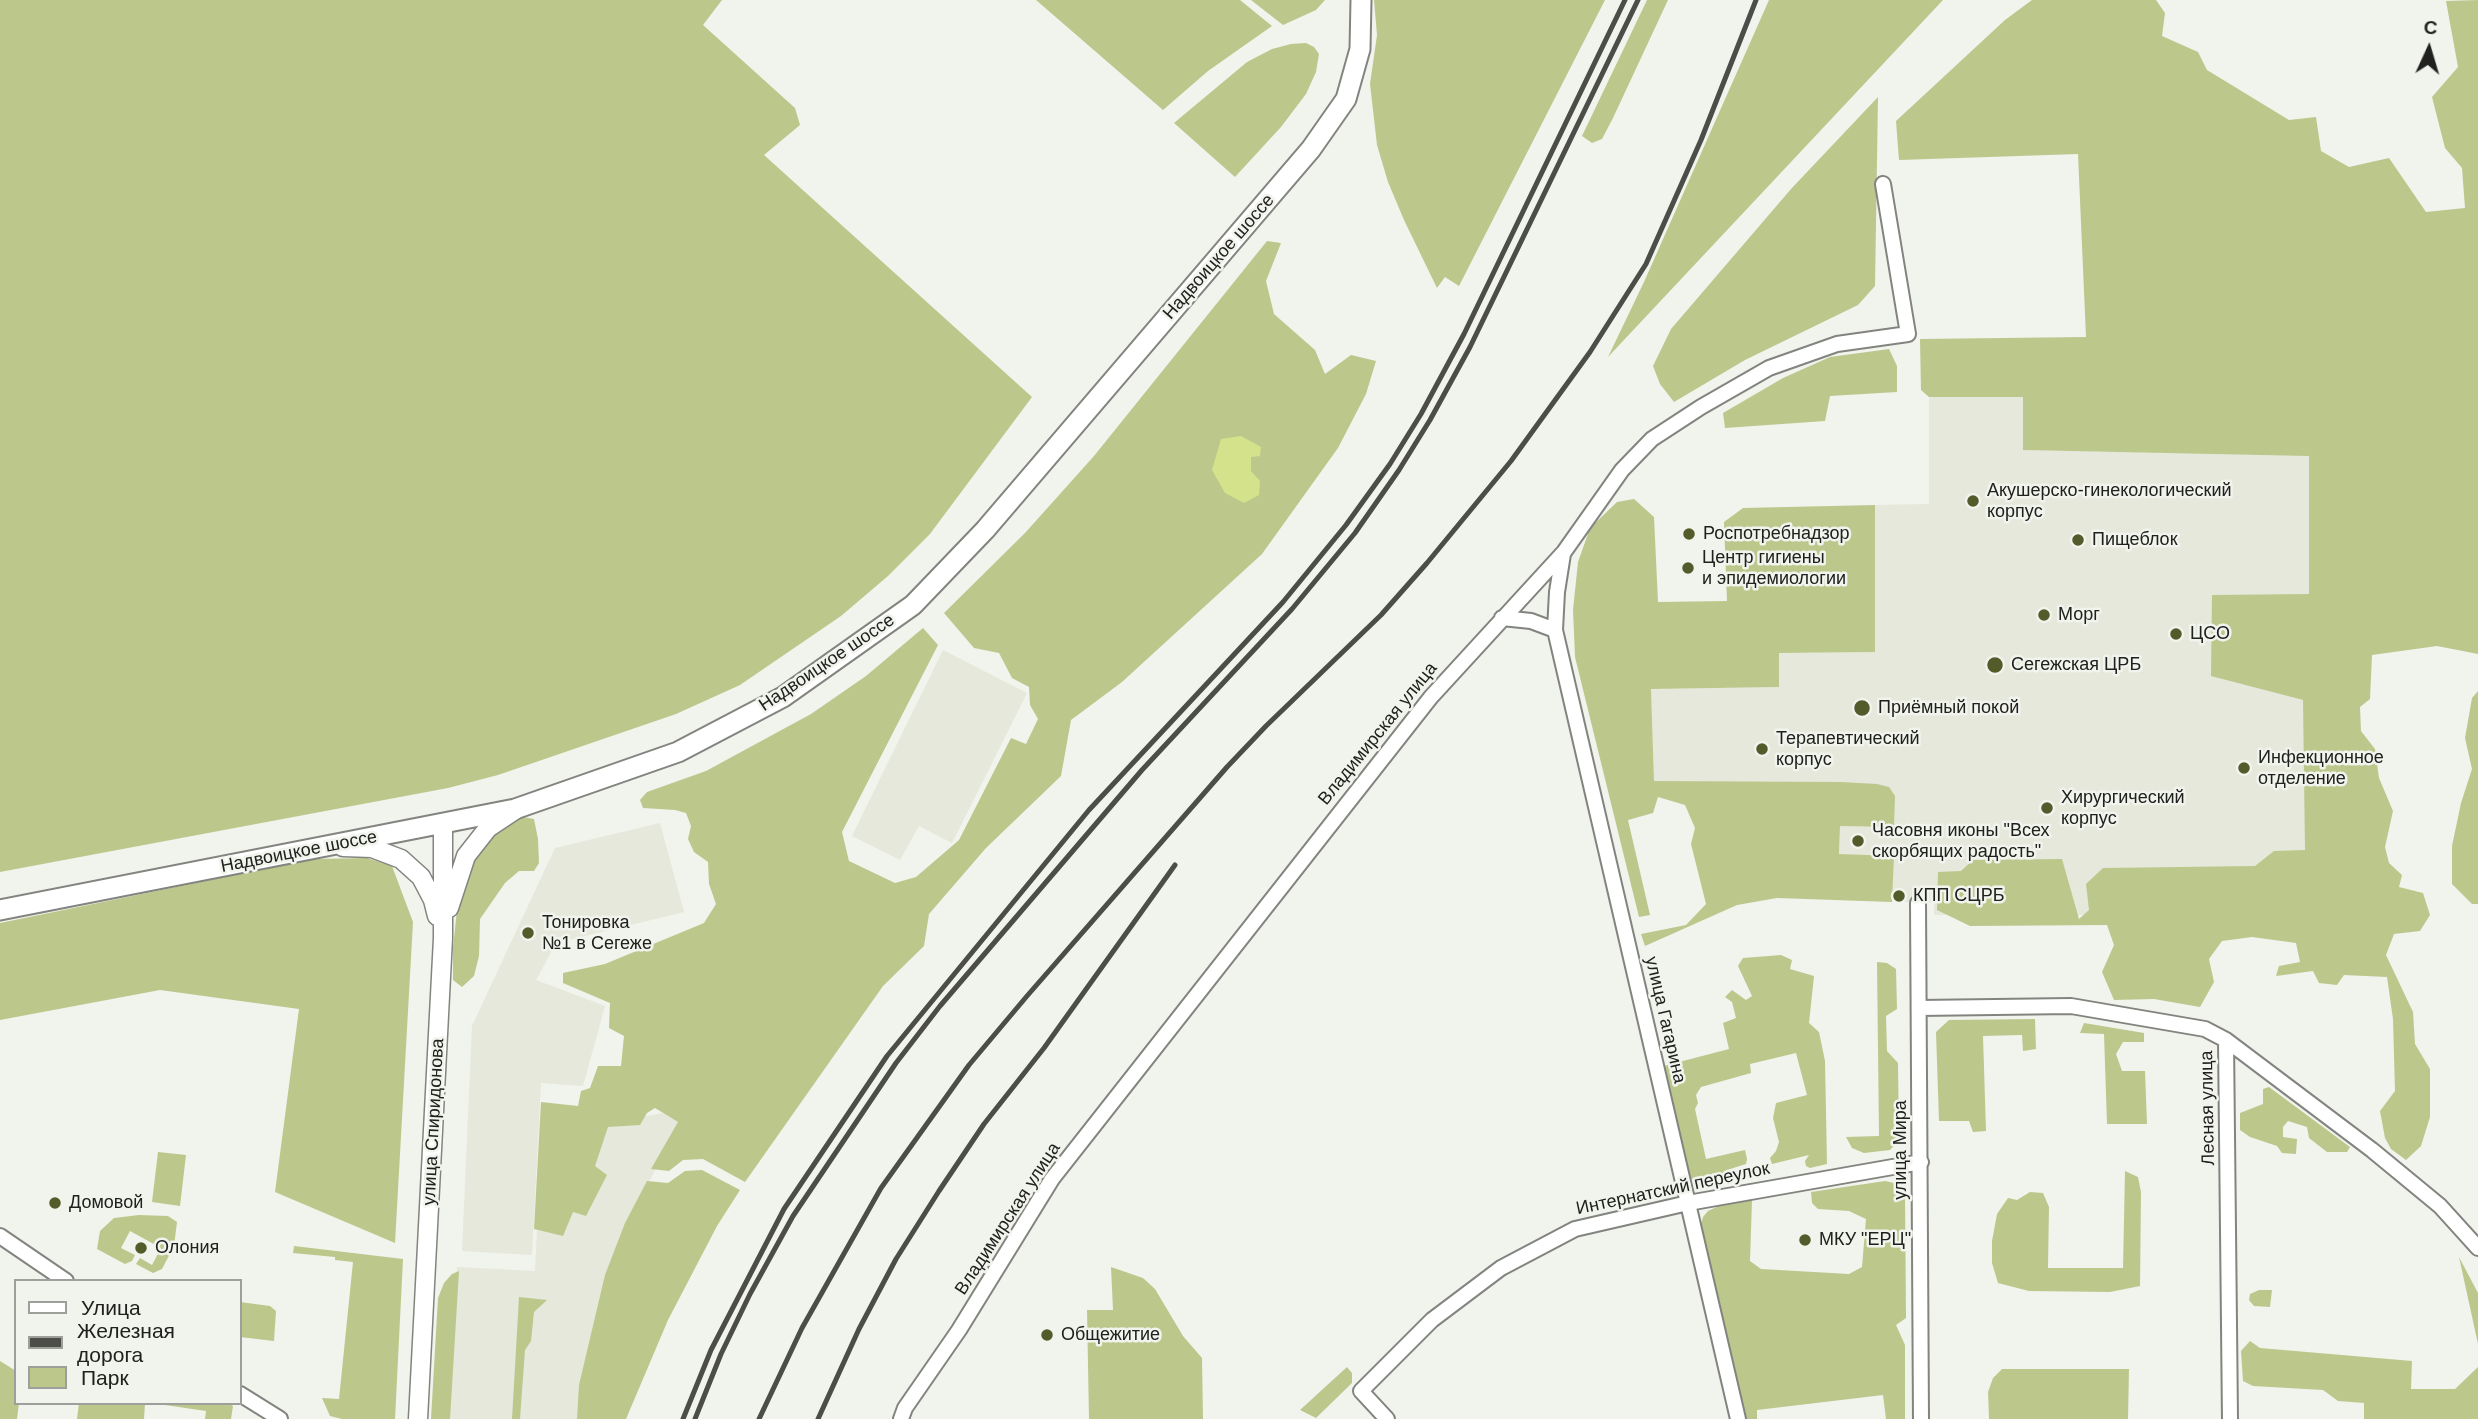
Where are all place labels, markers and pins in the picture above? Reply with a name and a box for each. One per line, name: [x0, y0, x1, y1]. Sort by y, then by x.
place label: Акушерско-гинекологический корпус: [1987, 480, 2232, 522]
marker: Акушерско-гинекологический корпус: [1965, 493, 1981, 509]
place label: Роспотребнадзор: [1703, 523, 1849, 545]
marker: Роспотребнадзор: [1681, 526, 1697, 542]
place label: Пищеблок: [2092, 529, 2178, 551]
marker: Пищеблок: [2070, 532, 2086, 548]
place label: Центр гигиены и эпидемиологии: [1702, 547, 1846, 590]
marker: Центр гигиены и эпидемиологии: [1680, 560, 1696, 576]
place label: Морг: [2058, 604, 2100, 626]
marker: Морг: [2036, 607, 2052, 623]
place label: ЦСО: [2190, 623, 2230, 645]
marker: ЦСО: [2168, 626, 2184, 642]
place label: Сегежская ЦРБ: [2011, 654, 2141, 676]
marker: Сегежская ЦРБ: [1985, 655, 2005, 675]
place label: Приёмный покой: [1878, 697, 2019, 719]
marker: Приёмный покой: [1852, 698, 1872, 718]
place label: Терапевтический корпус: [1776, 728, 1920, 770]
marker: Терапевтический корпус: [1754, 741, 1770, 757]
place label: Инфекционное отделение: [2258, 747, 2384, 790]
marker: Инфекционное отделение: [2236, 760, 2252, 776]
place label: Хирургический корпус: [2061, 787, 2185, 830]
marker: Хирургический корпус: [2039, 800, 2055, 816]
place label: Часовня иконы "Всех скорбящих радость": [1872, 820, 2050, 862]
marker: Часовня иконы "Всех скорбящих радость": [1850, 833, 1866, 849]
place label: КПП СЦРБ: [1913, 885, 2004, 907]
marker: КПП СЦРБ: [1891, 888, 1907, 904]
place label: Тонировка №1 в Сегеже: [542, 912, 652, 954]
marker: Тонировка №1 в Сегеже: [520, 925, 536, 941]
place label: Домовой: [69, 1192, 143, 1214]
marker: Домовой: [47, 1195, 63, 1211]
place label: МКУ "ЕРЦ": [1819, 1229, 1911, 1251]
marker: МКУ "ЕРЦ": [1797, 1232, 1813, 1248]
place label: Олония: [155, 1237, 219, 1259]
marker: Олония: [133, 1240, 149, 1256]
place label: Общежитие: [1061, 1324, 1160, 1346]
marker: Общежитие: [1039, 1327, 1055, 1343]

